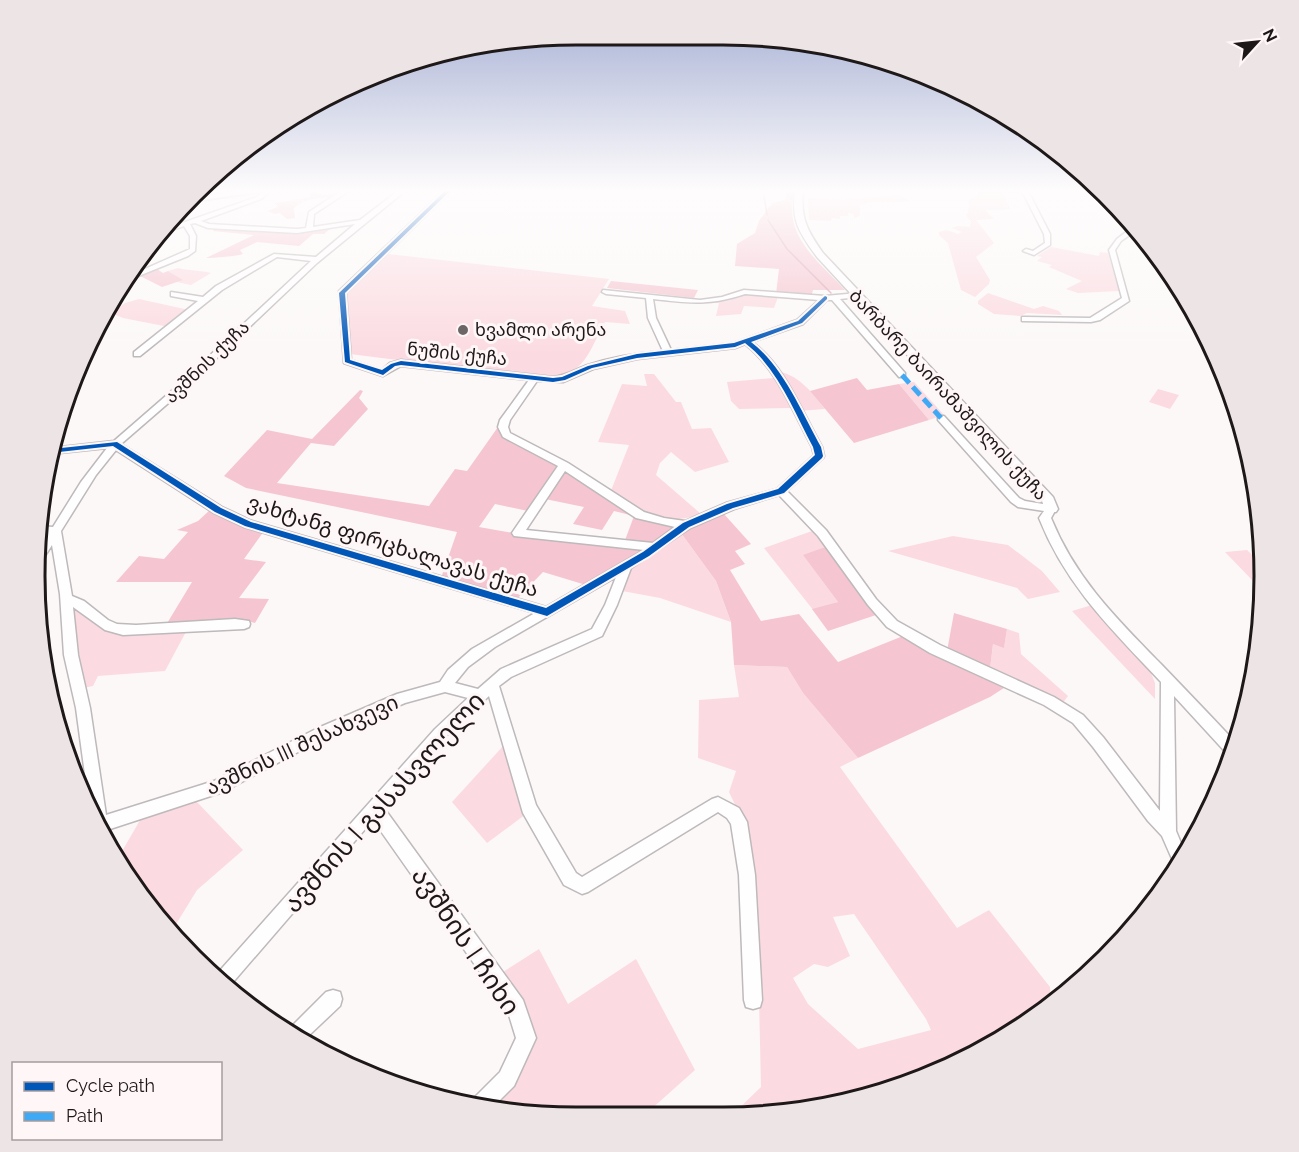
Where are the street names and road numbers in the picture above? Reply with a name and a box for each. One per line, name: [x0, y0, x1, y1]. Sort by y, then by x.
street label: ბარბარე ბაირამაშვილის ქუჩა: [844, 285, 1052, 505]
street label: ავშნის ქუჩა: [160, 316, 254, 408]
street label: ნუშის ქუჩა: [406, 338, 508, 370]
street label: ვახტანგ ფირცხალავას ქუჩა: [244, 489, 542, 603]
street label: ავშნის I გასასვლელი: [277, 686, 492, 919]
street label: ავშნის III შესახვევი: [202, 689, 402, 800]
street label: ავშნის I ჩიხი: [406, 862, 526, 1020]

